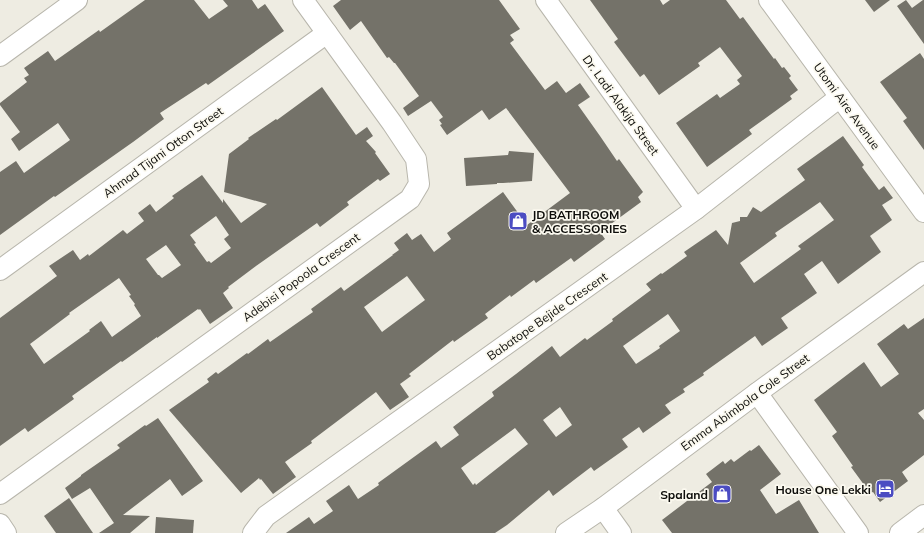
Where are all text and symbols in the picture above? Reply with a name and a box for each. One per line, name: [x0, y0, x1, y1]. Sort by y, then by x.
street label: Dr. Ladi Alakija Street: [580, 52, 662, 158]
street label: Utomi Aire Avenue: [810, 60, 884, 152]
street label: Ahmad Tijani Otton Street: [100, 103, 226, 201]
place label: JD BATHROOM & ACCESSORIES: [532, 207, 627, 236]
shop icon: JD BATHROOM & ACCESSORIES: [507, 210, 529, 232]
street label: Adebisi Popoola Crescent: [239, 229, 363, 325]
street label: Babatope Bejide Crescent: [484, 269, 610, 363]
street label: Emma Abimbola Cole Street: [678, 350, 812, 454]
hotel icon: House One Lekki: [874, 478, 896, 500]
place label: House One Lekki: [775, 482, 871, 497]
shop icon: Spaland: [711, 483, 733, 505]
place label: Spaland: [660, 487, 708, 502]

